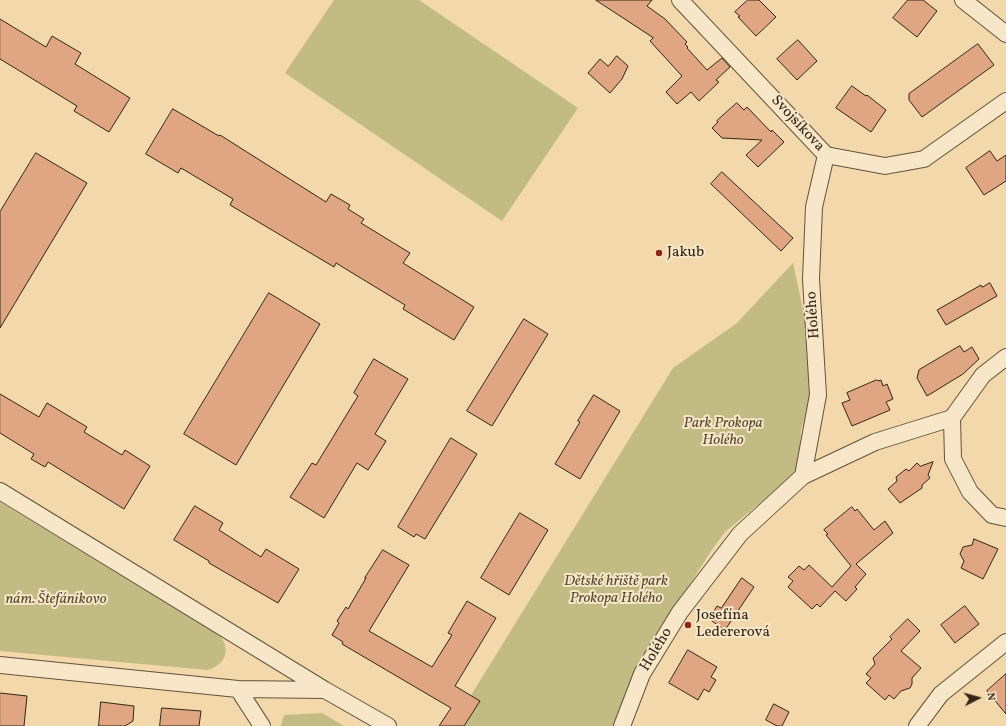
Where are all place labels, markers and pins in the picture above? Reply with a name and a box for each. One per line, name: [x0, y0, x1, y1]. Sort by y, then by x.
place label: Jakub: [667, 244, 704, 262]
marker: Jakub: [654, 248, 664, 258]
place label: Josefína Ledererová: [696, 607, 770, 642]
marker: Josefína Ledererová: [683, 620, 693, 630]

